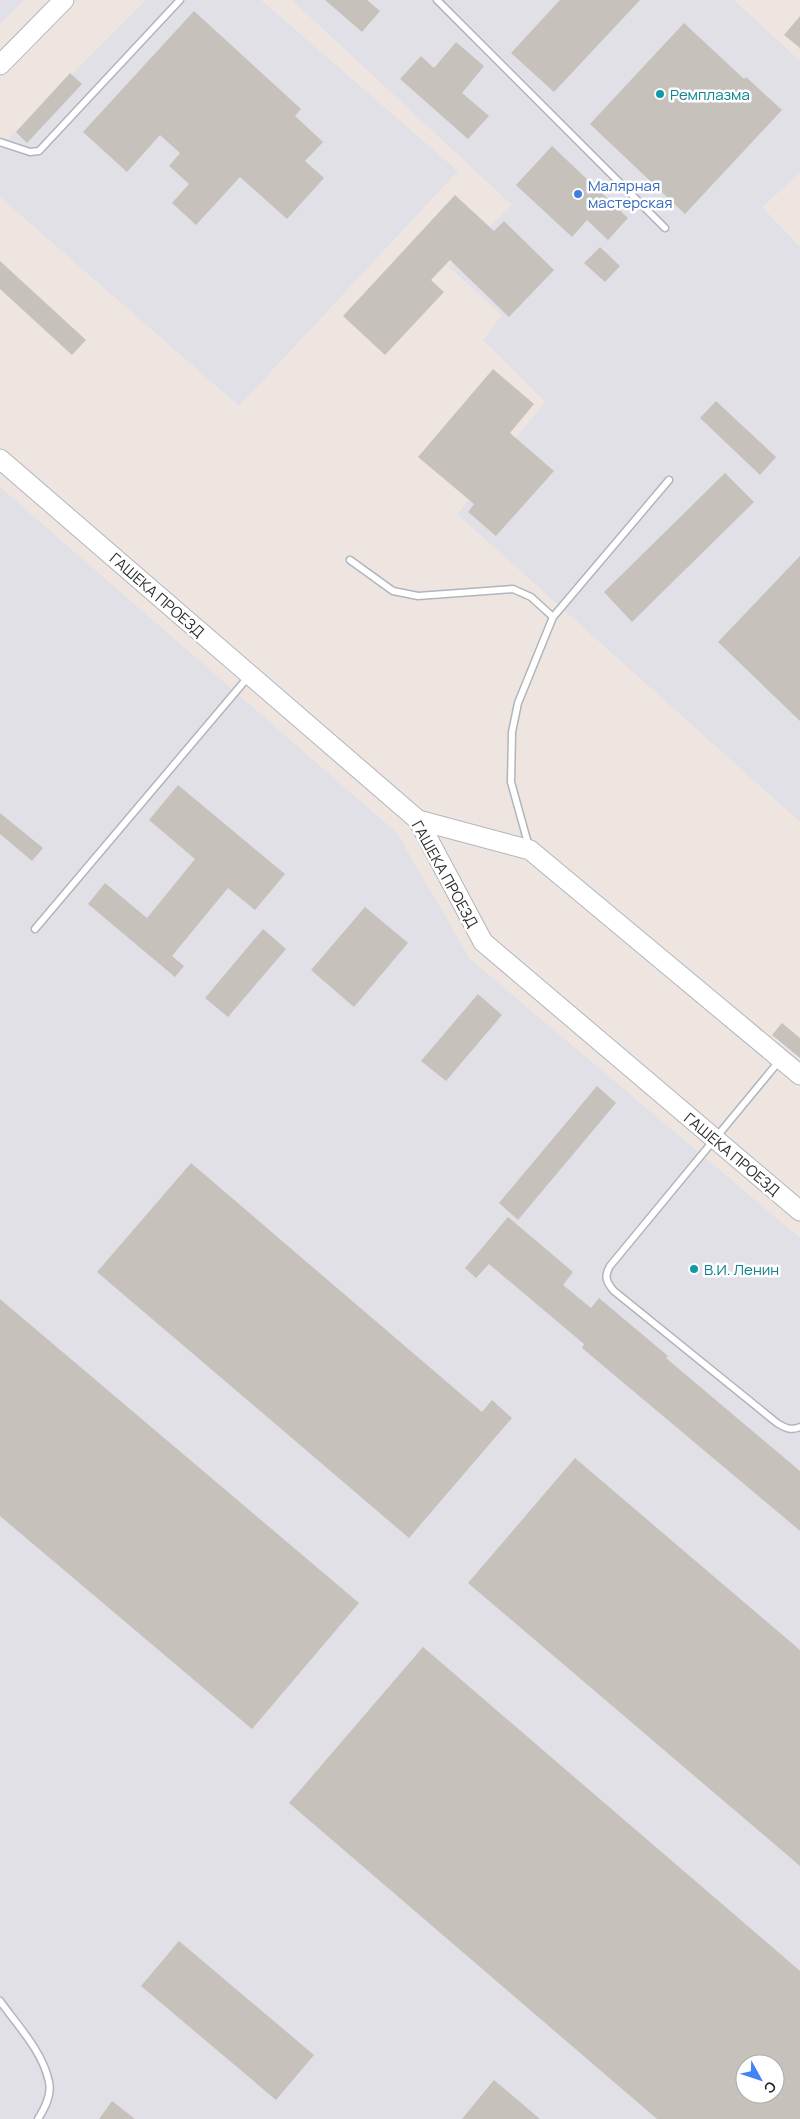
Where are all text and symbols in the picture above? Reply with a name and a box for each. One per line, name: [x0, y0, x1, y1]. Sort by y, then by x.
place label: Ремплазма: [670, 84, 750, 105]
marker: Ремплазма: [654, 88, 666, 100]
place label: Малярная мастерская: [588, 175, 672, 213]
marker: Малярная мастерская: [572, 188, 584, 200]
street label: ГАШЕКА ПРОЕЗД: [105, 548, 209, 642]
street label: ГАШЕКА ПРОЕЗД: [407, 817, 483, 931]
street label: ГАШЕКА ПРОЕЗД: [680, 1108, 784, 1200]
place label: В.И. Ленин: [704, 1259, 779, 1280]
marker: В.И. Ленин: [688, 1263, 700, 1275]
north arrow: [735, 2054, 785, 2104]
text: С: [760, 2078, 781, 2098]

